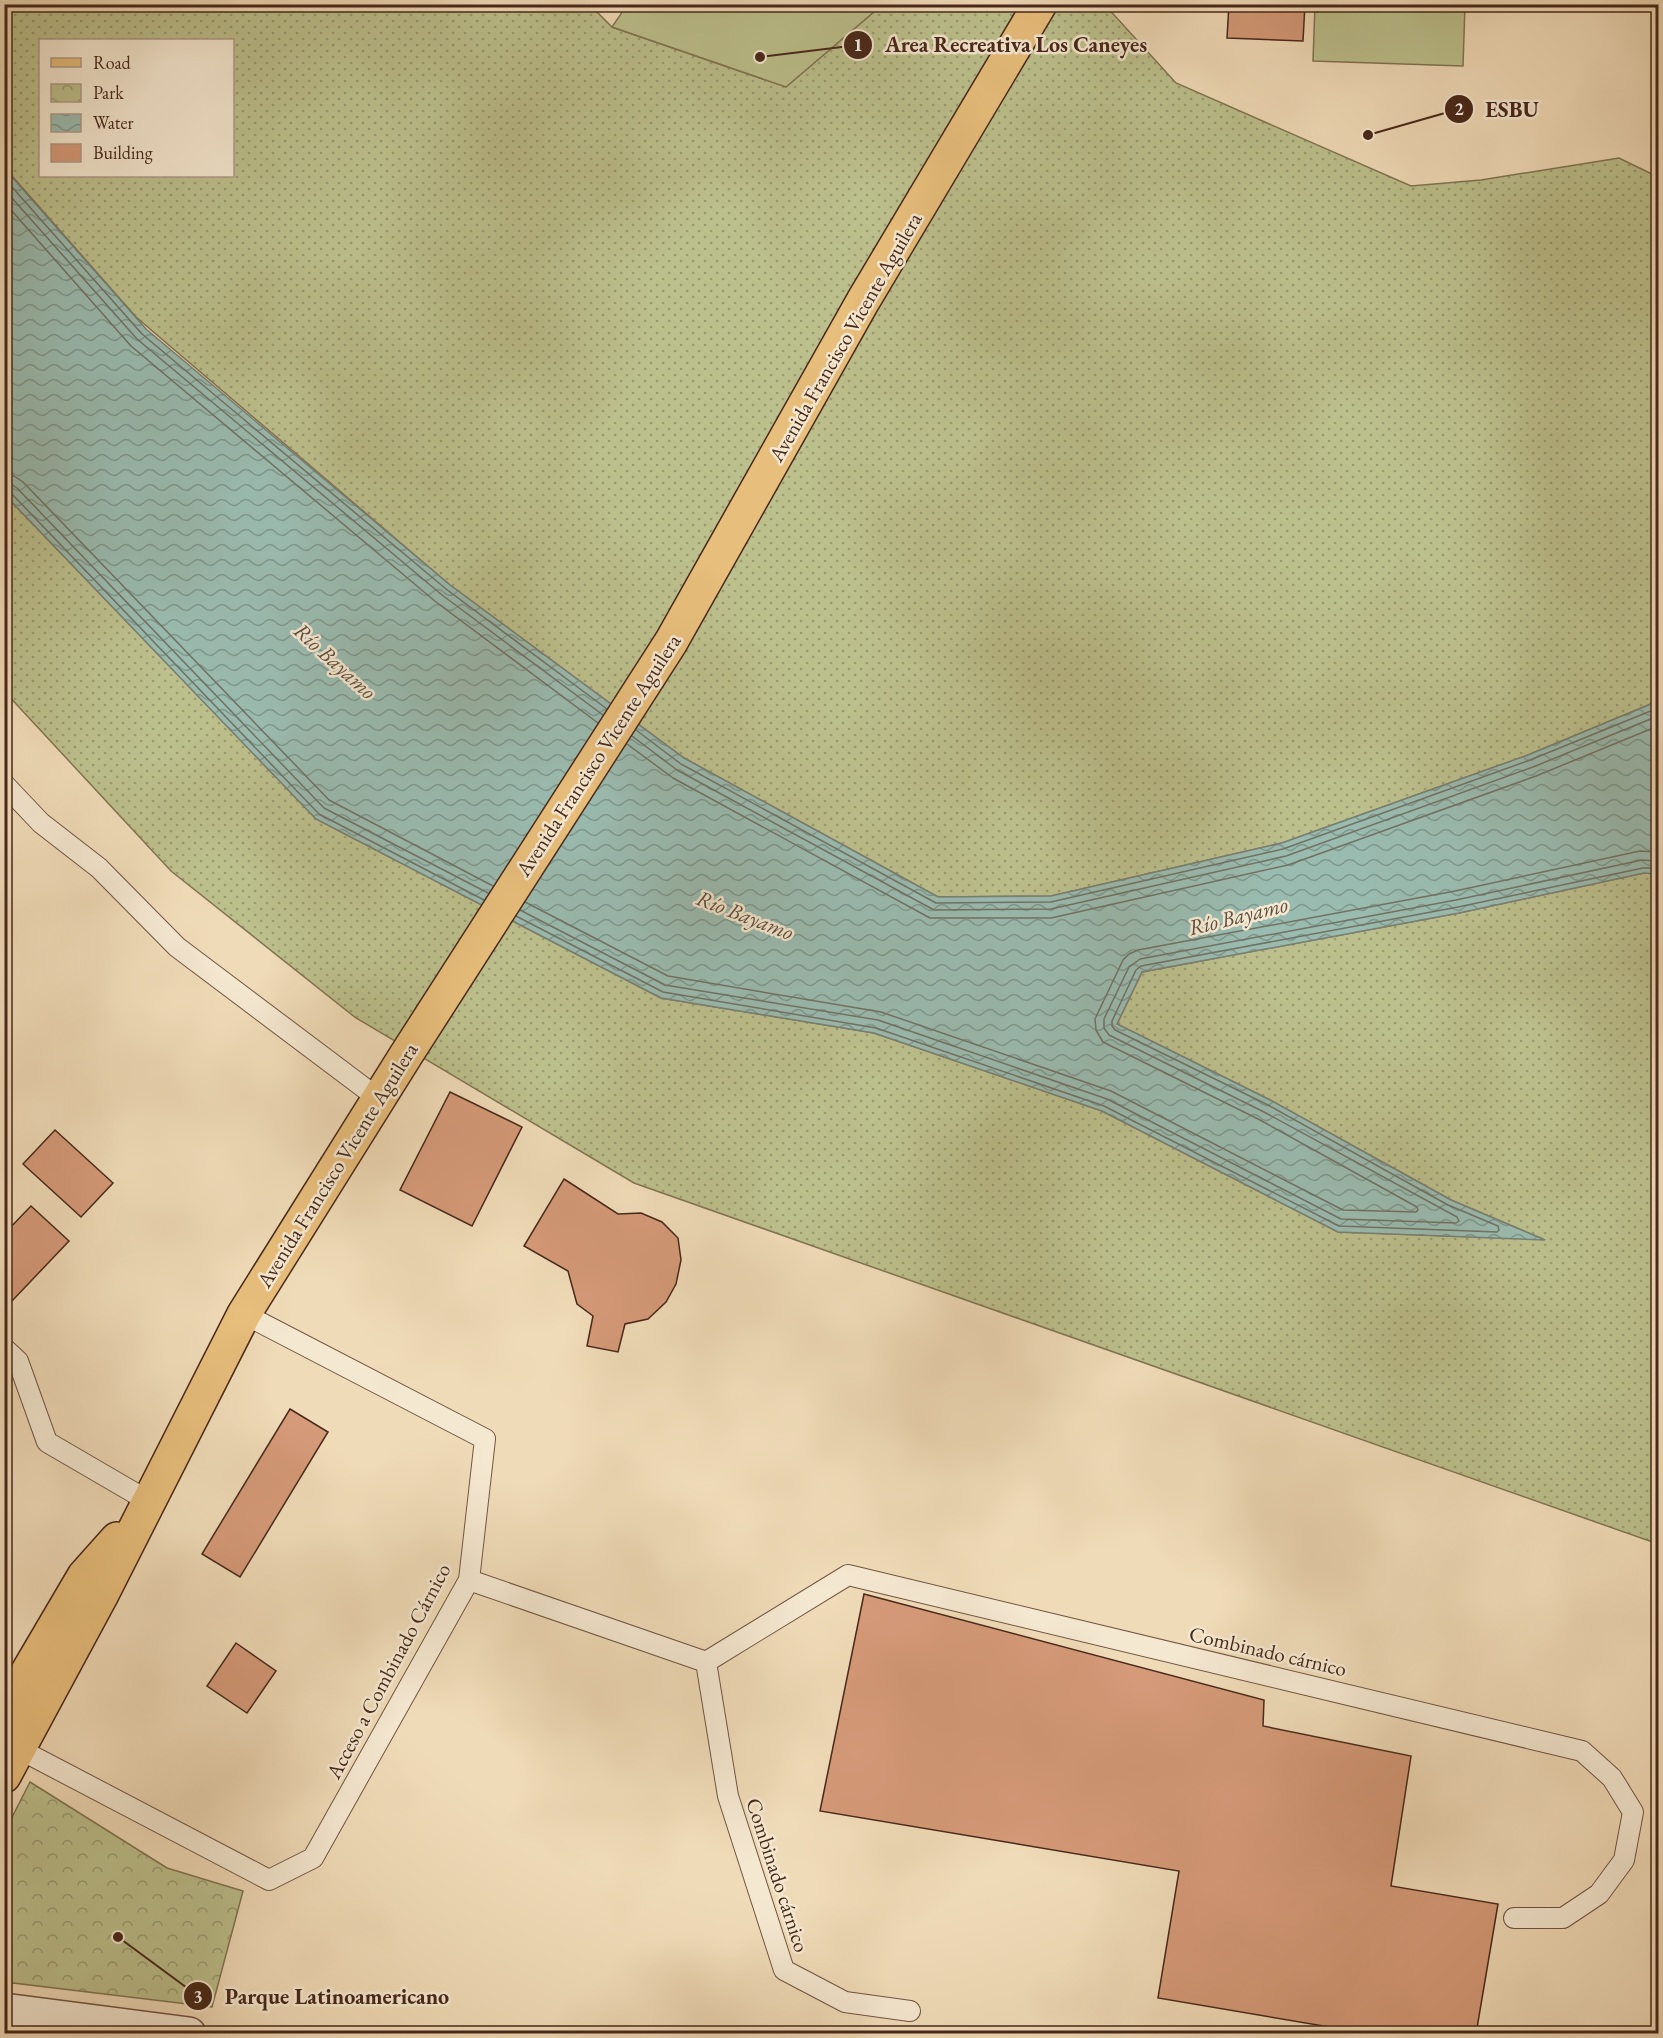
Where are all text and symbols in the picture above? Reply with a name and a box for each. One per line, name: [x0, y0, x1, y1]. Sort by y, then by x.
callout: Area Recreativa Los Caneyes: [843, 25, 1159, 65]
text: Area Recreativa Los Caneyes: [884, 30, 1147, 59]
text: 1: [853, 33, 863, 56]
legend: [39, 39, 234, 177]
text: Road: [93, 51, 132, 74]
text: Park: [93, 81, 124, 104]
callout: ESBU: [1444, 89, 1551, 129]
text: ESBU: [1485, 95, 1539, 124]
text: 2: [1454, 97, 1464, 120]
text: Water: [93, 111, 134, 134]
text: Building: [93, 141, 153, 164]
street label: Avenida Francisco Vicente Aguilera: [762, 207, 928, 467]
water label: Río Bayamo: [287, 616, 383, 706]
street label: Avenida Francisco Vicente Aguilera: [509, 628, 687, 882]
water label: Río Bayamo: [692, 883, 798, 947]
water label: Río Bayamo: [1185, 890, 1291, 942]
street label: Avenida Francisco Vicente Aguilera: [250, 1037, 424, 1293]
street label: Acceso a Combinado Cárnico: [319, 1559, 456, 1784]
street label: Combinado cárnico: [1187, 1620, 1349, 1682]
street label: Combinado cárnico: [740, 1794, 816, 1956]
callout: Parque Latinoamericano: [183, 1976, 461, 2016]
text: Parque Latinoamericano: [225, 1982, 449, 2011]
text: 3: [193, 1985, 203, 2008]

